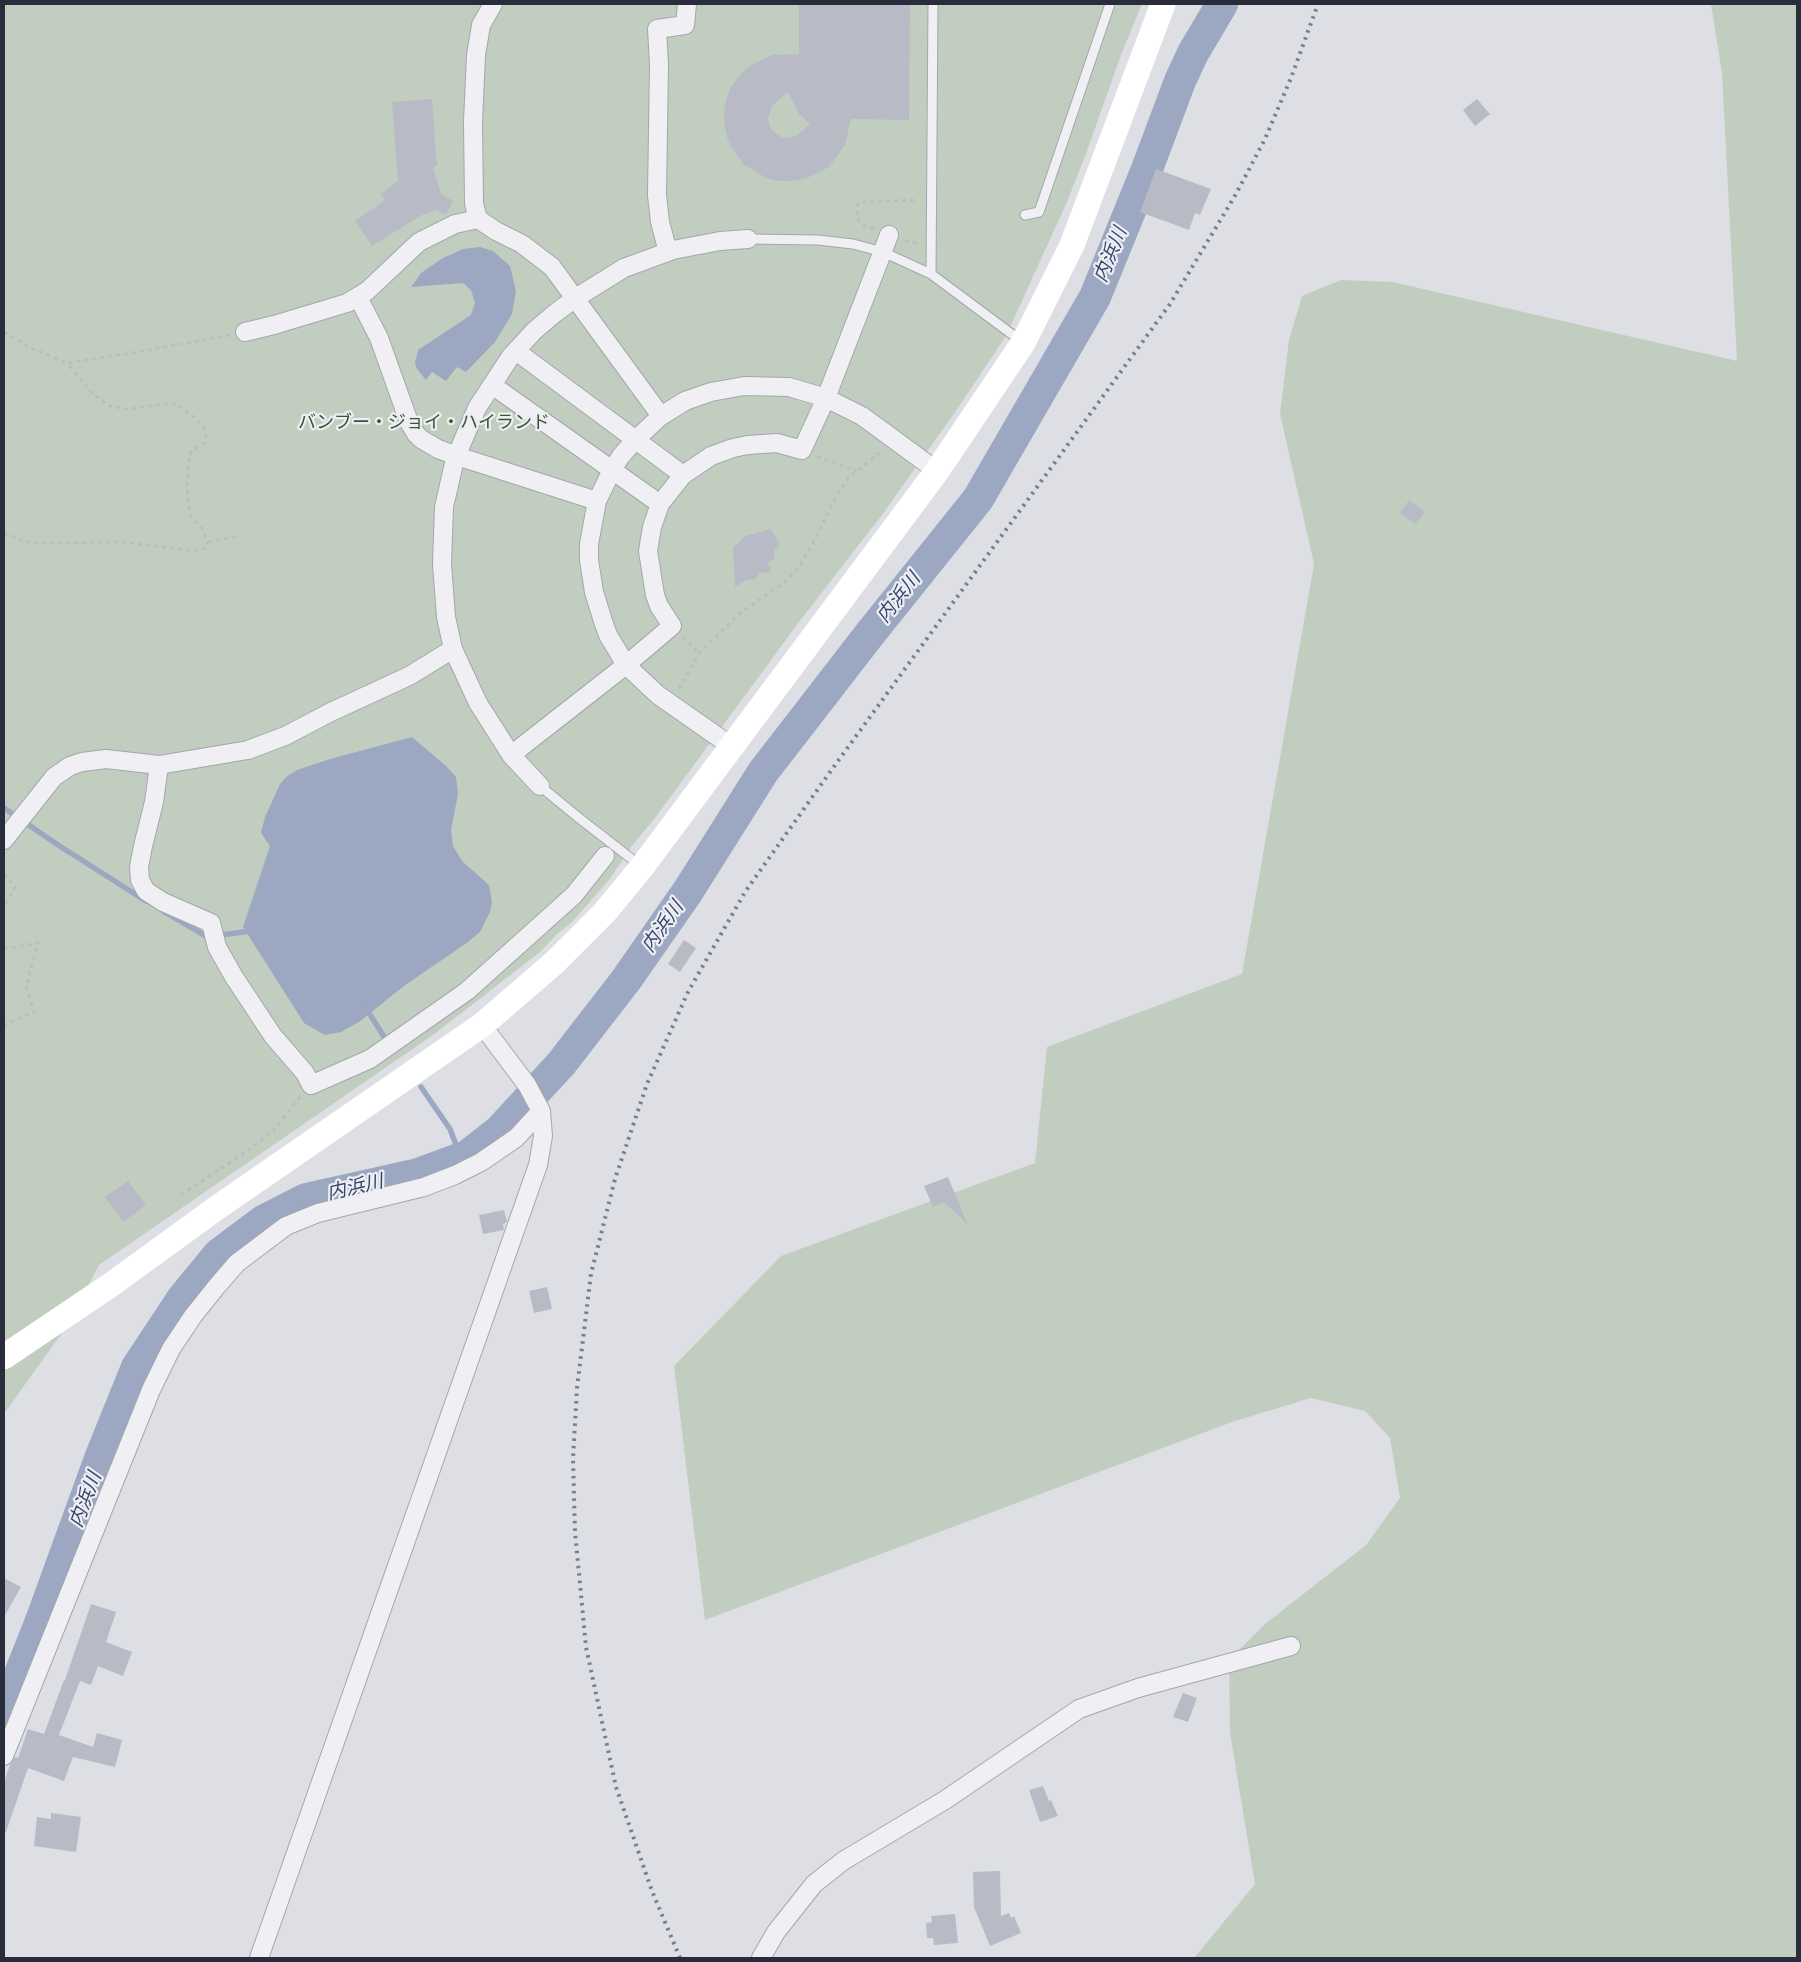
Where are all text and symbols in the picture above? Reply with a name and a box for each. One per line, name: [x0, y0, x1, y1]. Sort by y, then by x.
water label: 内浜川: [1090, 224, 1132, 286]
park label: バンブー・ジョイ・ハイランド: [298, 412, 550, 434]
water label: 内浜川: [872, 569, 926, 627]
water label: 内浜川: [637, 897, 689, 957]
water label: 内浜川: [325, 1170, 385, 1206]
water label: 内浜川: [65, 1469, 107, 1531]

